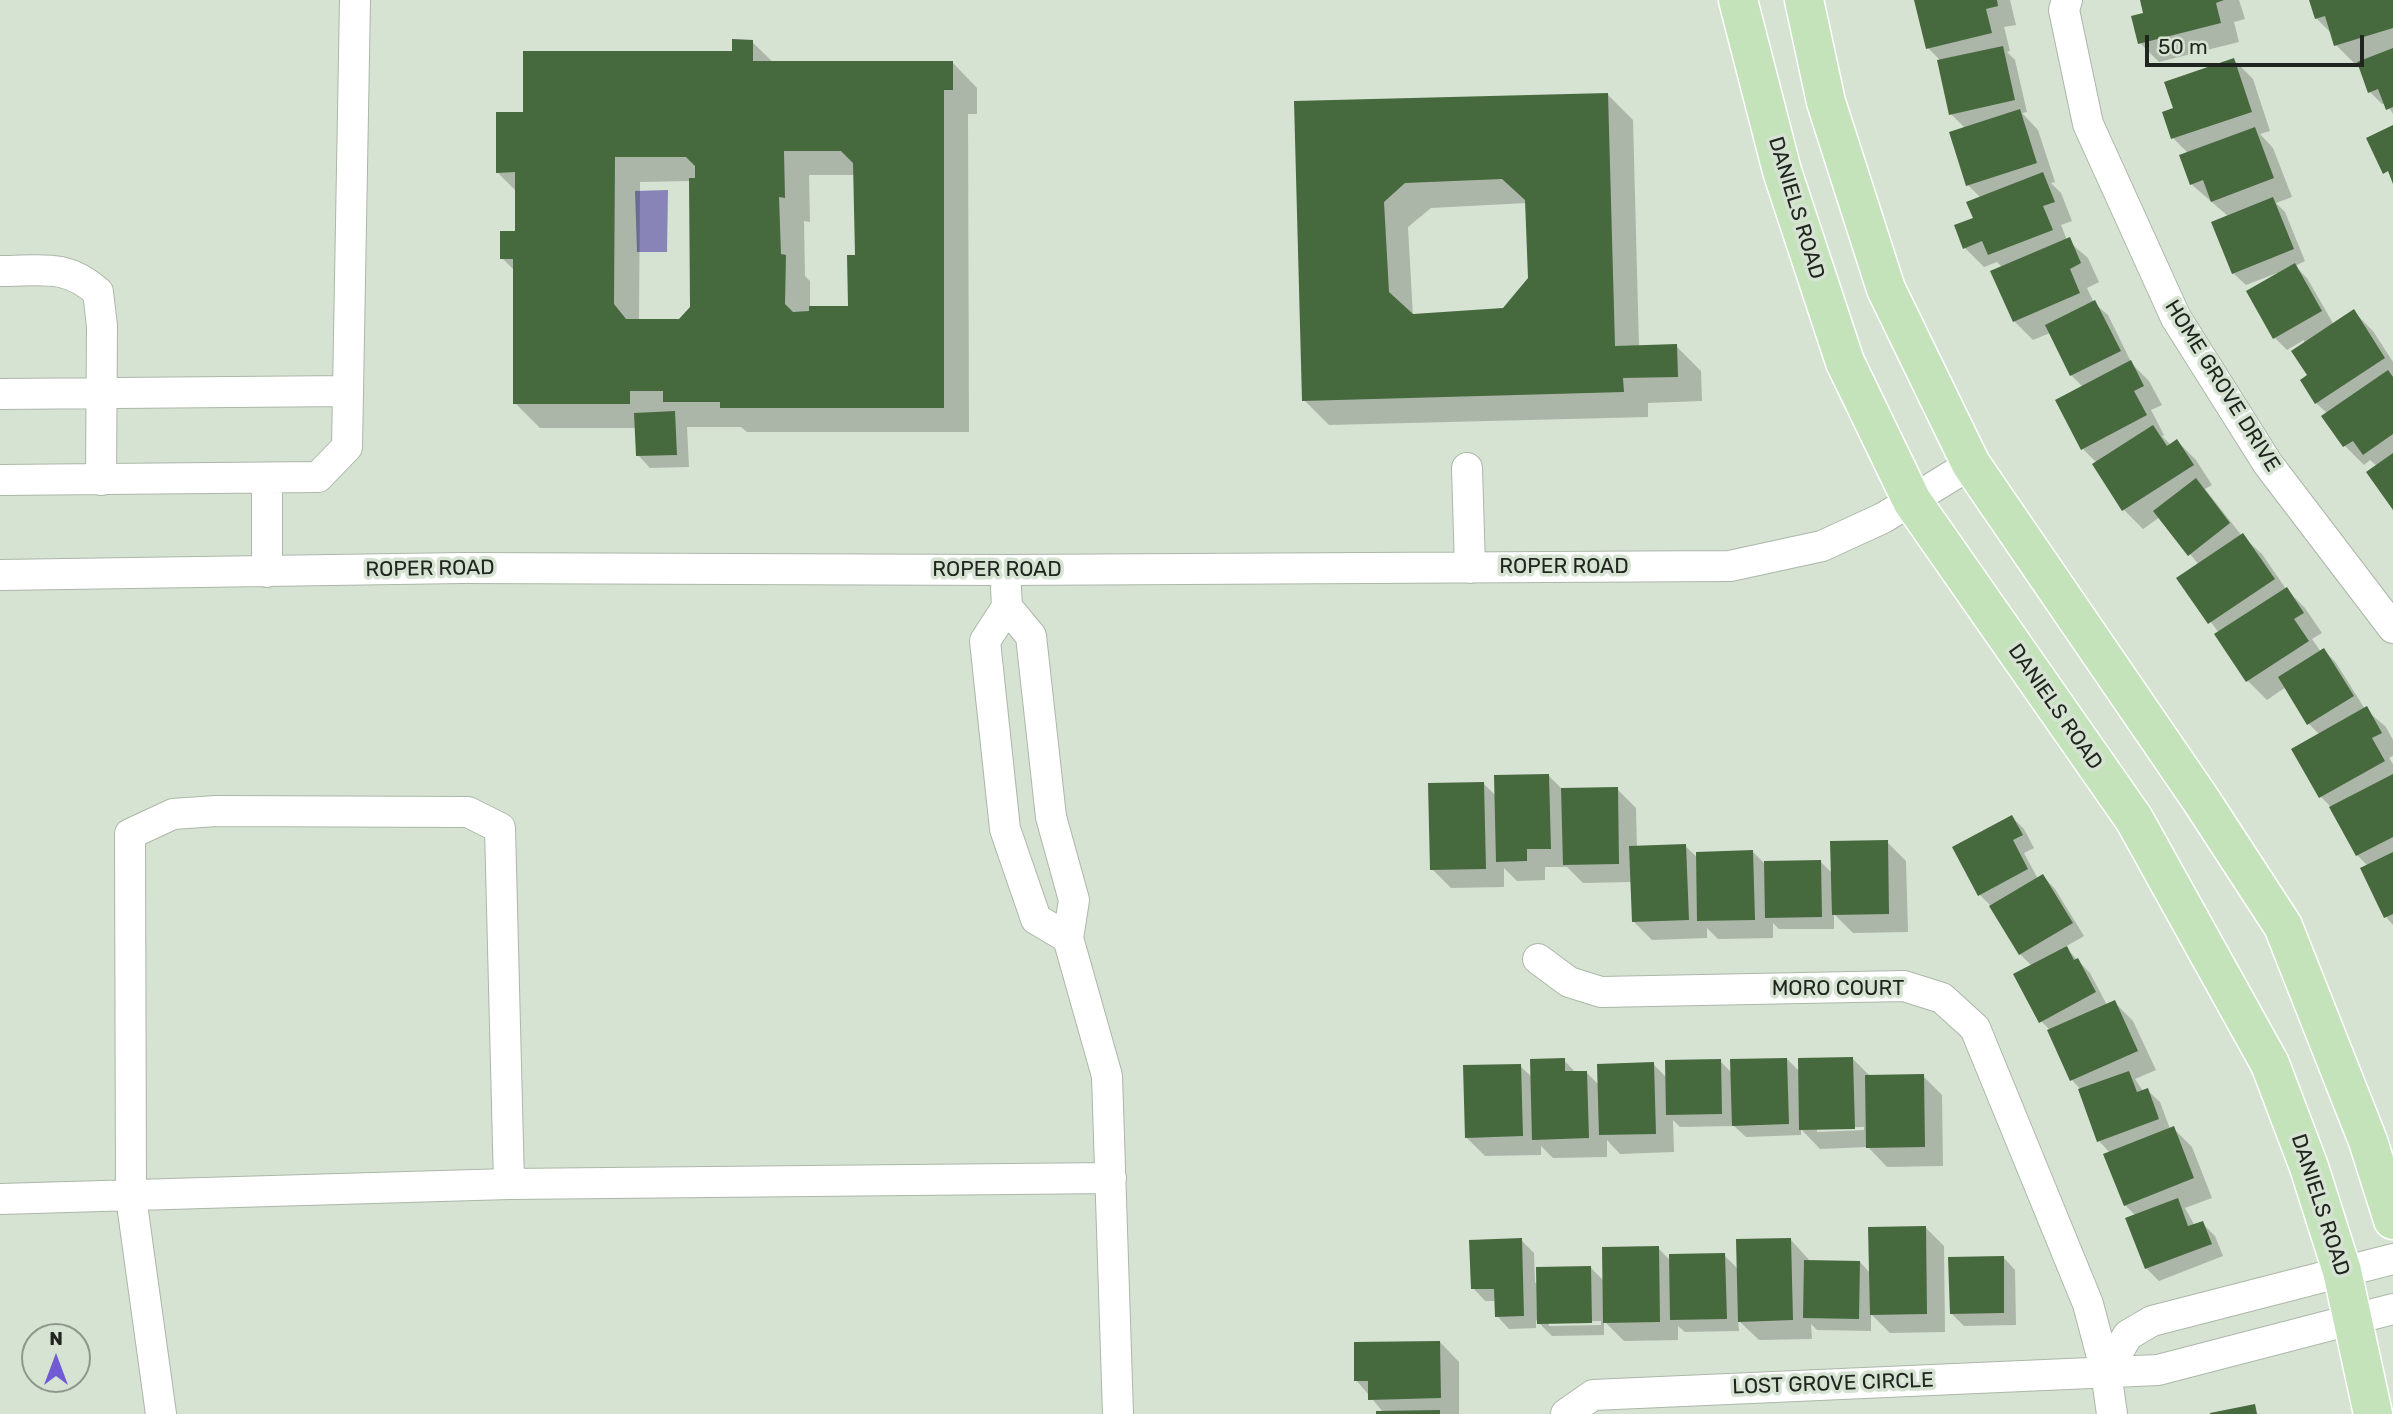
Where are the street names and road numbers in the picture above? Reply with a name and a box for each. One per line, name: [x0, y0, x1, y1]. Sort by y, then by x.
street label: DANIELS ROAD: [1762, 134, 1830, 282]
street label: HOME GROVE DRIVE: [2159, 296, 2285, 476]
street label: ROPER ROAD: [1499, 554, 1629, 580]
street label: ROPER ROAD: [365, 555, 495, 583]
street label: ROPER ROAD: [932, 557, 1062, 583]
street label: DANIELS ROAD: [2002, 639, 2108, 775]
street label: MORO COURT: [1772, 976, 1904, 1002]
street label: DANIELS ROAD: [2285, 1131, 2355, 1279]
street label: LOST GROVE CIRCLE: [1732, 1368, 1934, 1400]

